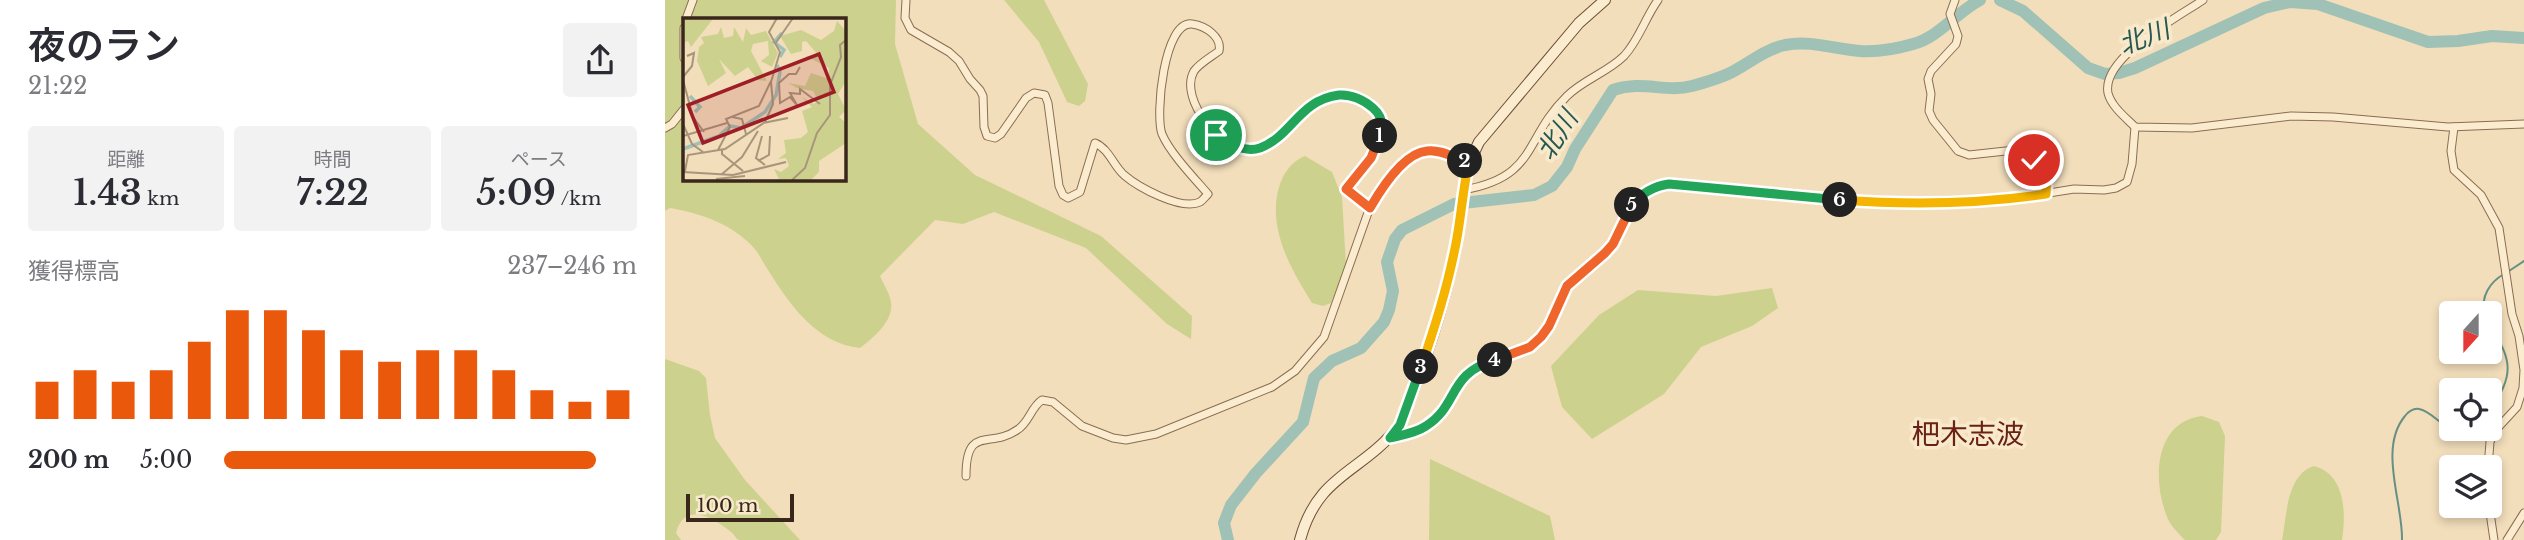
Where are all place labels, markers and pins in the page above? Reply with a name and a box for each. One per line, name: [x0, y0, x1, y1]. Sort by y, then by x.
pin: [1186, 105, 1246, 165]
pin: 1: [1363, 118, 1397, 154]
pin: [2004, 130, 2064, 190]
pin: 2: [1447, 144, 1483, 178]
pin: 6: [1823, 182, 1857, 218]
pin: 5: [1615, 188, 1649, 222]
pin: 4: [1477, 342, 1513, 378]
pin: 3: [1403, 350, 1439, 384]

